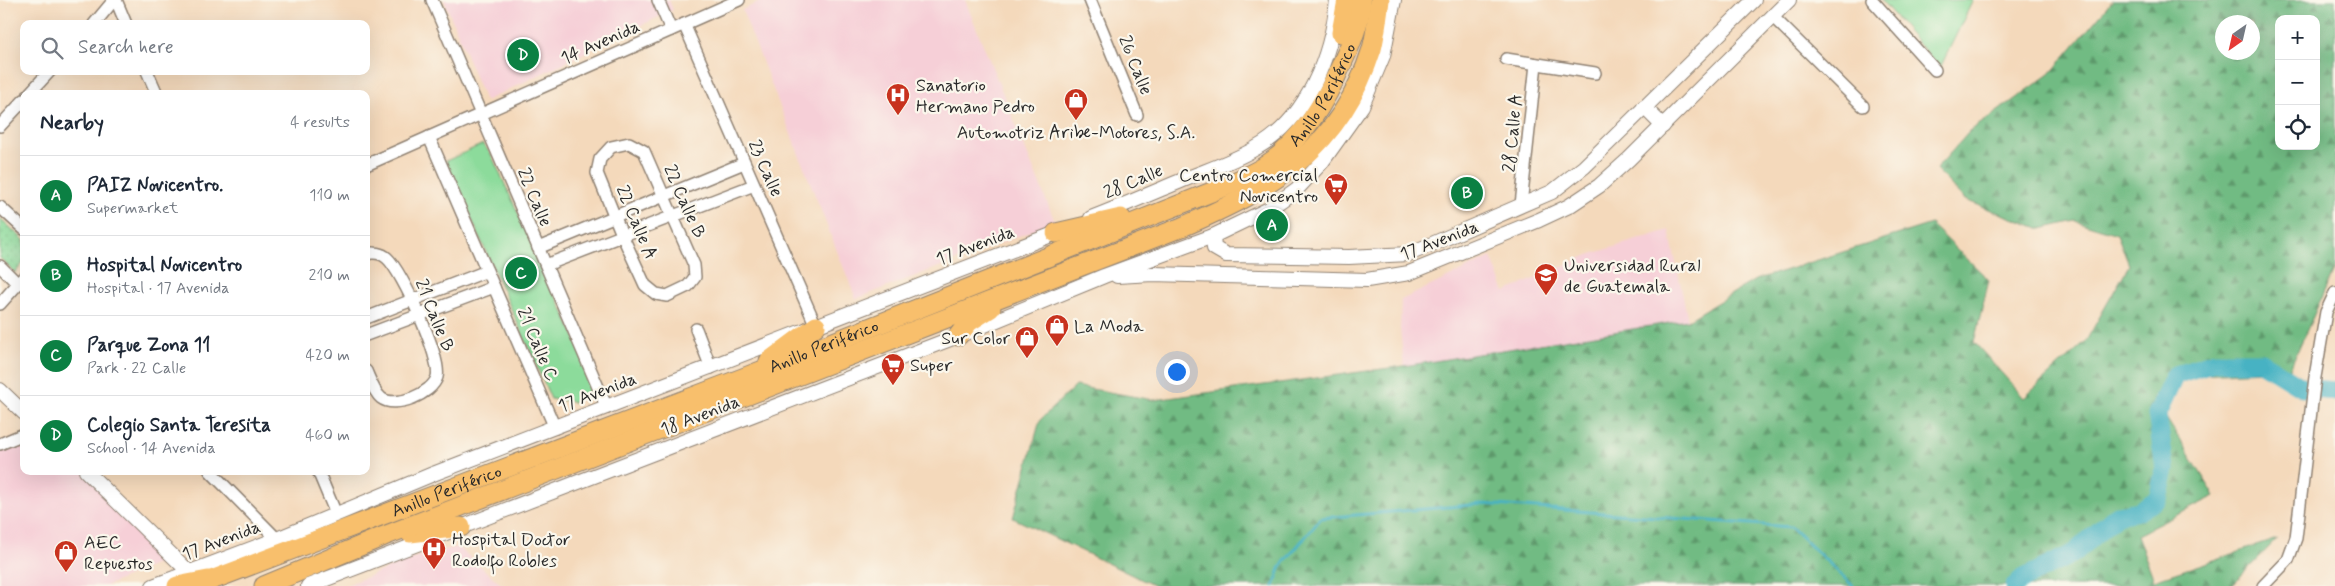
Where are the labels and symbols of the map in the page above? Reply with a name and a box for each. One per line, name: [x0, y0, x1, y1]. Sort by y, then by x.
street label: 14 Avenida: [557, 15, 644, 71]
north arrow: [2215, 15, 2260, 60]
street label: 26 Calle: [1112, 32, 1158, 99]
pin: D: [507, 36, 539, 74]
street label: Anillo Periférico: [1284, 40, 1363, 152]
place label: Sanatorio Hermano Pedro: [916, 74, 1035, 119]
hospital icon: Sanatorio Hermano Pedro: [885, 82, 911, 116]
shop icon: Automotriz Aribe-Motores, S.A.: [1063, 87, 1089, 121]
street label: 28 Calle A: [1498, 93, 1528, 173]
place label: Automotriz Aribe-Motores, S.A.: [957, 121, 1195, 145]
street label: 23 Calle: [742, 136, 788, 201]
street label: 28 Calle: [1100, 159, 1167, 205]
street label: 22 Calle B: [657, 161, 711, 242]
street label: 22 Calle: [511, 164, 557, 231]
place label: Centro Comercial Novicentro: [1179, 164, 1318, 209]
supermarket icon: Centro Comercial Novicentro: [1323, 172, 1349, 206]
pin: B: [1451, 174, 1483, 212]
street label: 22 Calle A: [610, 182, 662, 263]
pin: A: [1256, 206, 1288, 244]
street label: 17 Avenida: [1397, 215, 1482, 267]
street label: 17 Avenida: [933, 220, 1018, 272]
pin: C: [505, 254, 537, 292]
place label: Universidad Rural de Guatemala: [1564, 254, 1700, 299]
school or university icon: Universidad Rural de Guatemala: [1533, 262, 1559, 296]
street label: 21 Calle B: [409, 275, 460, 355]
street label: 21 Calle C: [511, 304, 563, 385]
shop icon: La Moda: [1044, 313, 1070, 347]
street label: Anillo Periférico: [766, 314, 883, 380]
place label: La Moda: [1074, 315, 1144, 339]
shop icon: Sur Color: [1014, 325, 1040, 359]
place label: Sur Color: [941, 327, 1011, 351]
supermarket icon: Super: [880, 352, 906, 386]
place label: Super: [910, 354, 953, 378]
your location: [1164, 359, 1190, 385]
street label: 17 Avenida: [555, 367, 640, 419]
street label: 18 Avenida: [657, 390, 743, 442]
street label: Anillo Periférico: [388, 460, 505, 524]
street label: 17 Avenida: [179, 515, 264, 567]
place label: Hospital Doctor Rodolfo Robles: [452, 528, 571, 575]
place label: AEC Repuestos: [84, 531, 153, 576]
hospital icon: Hospital Doctor Rodolfo Robles: [421, 536, 447, 570]
shop icon: AEC Repuestos: [53, 539, 79, 573]

